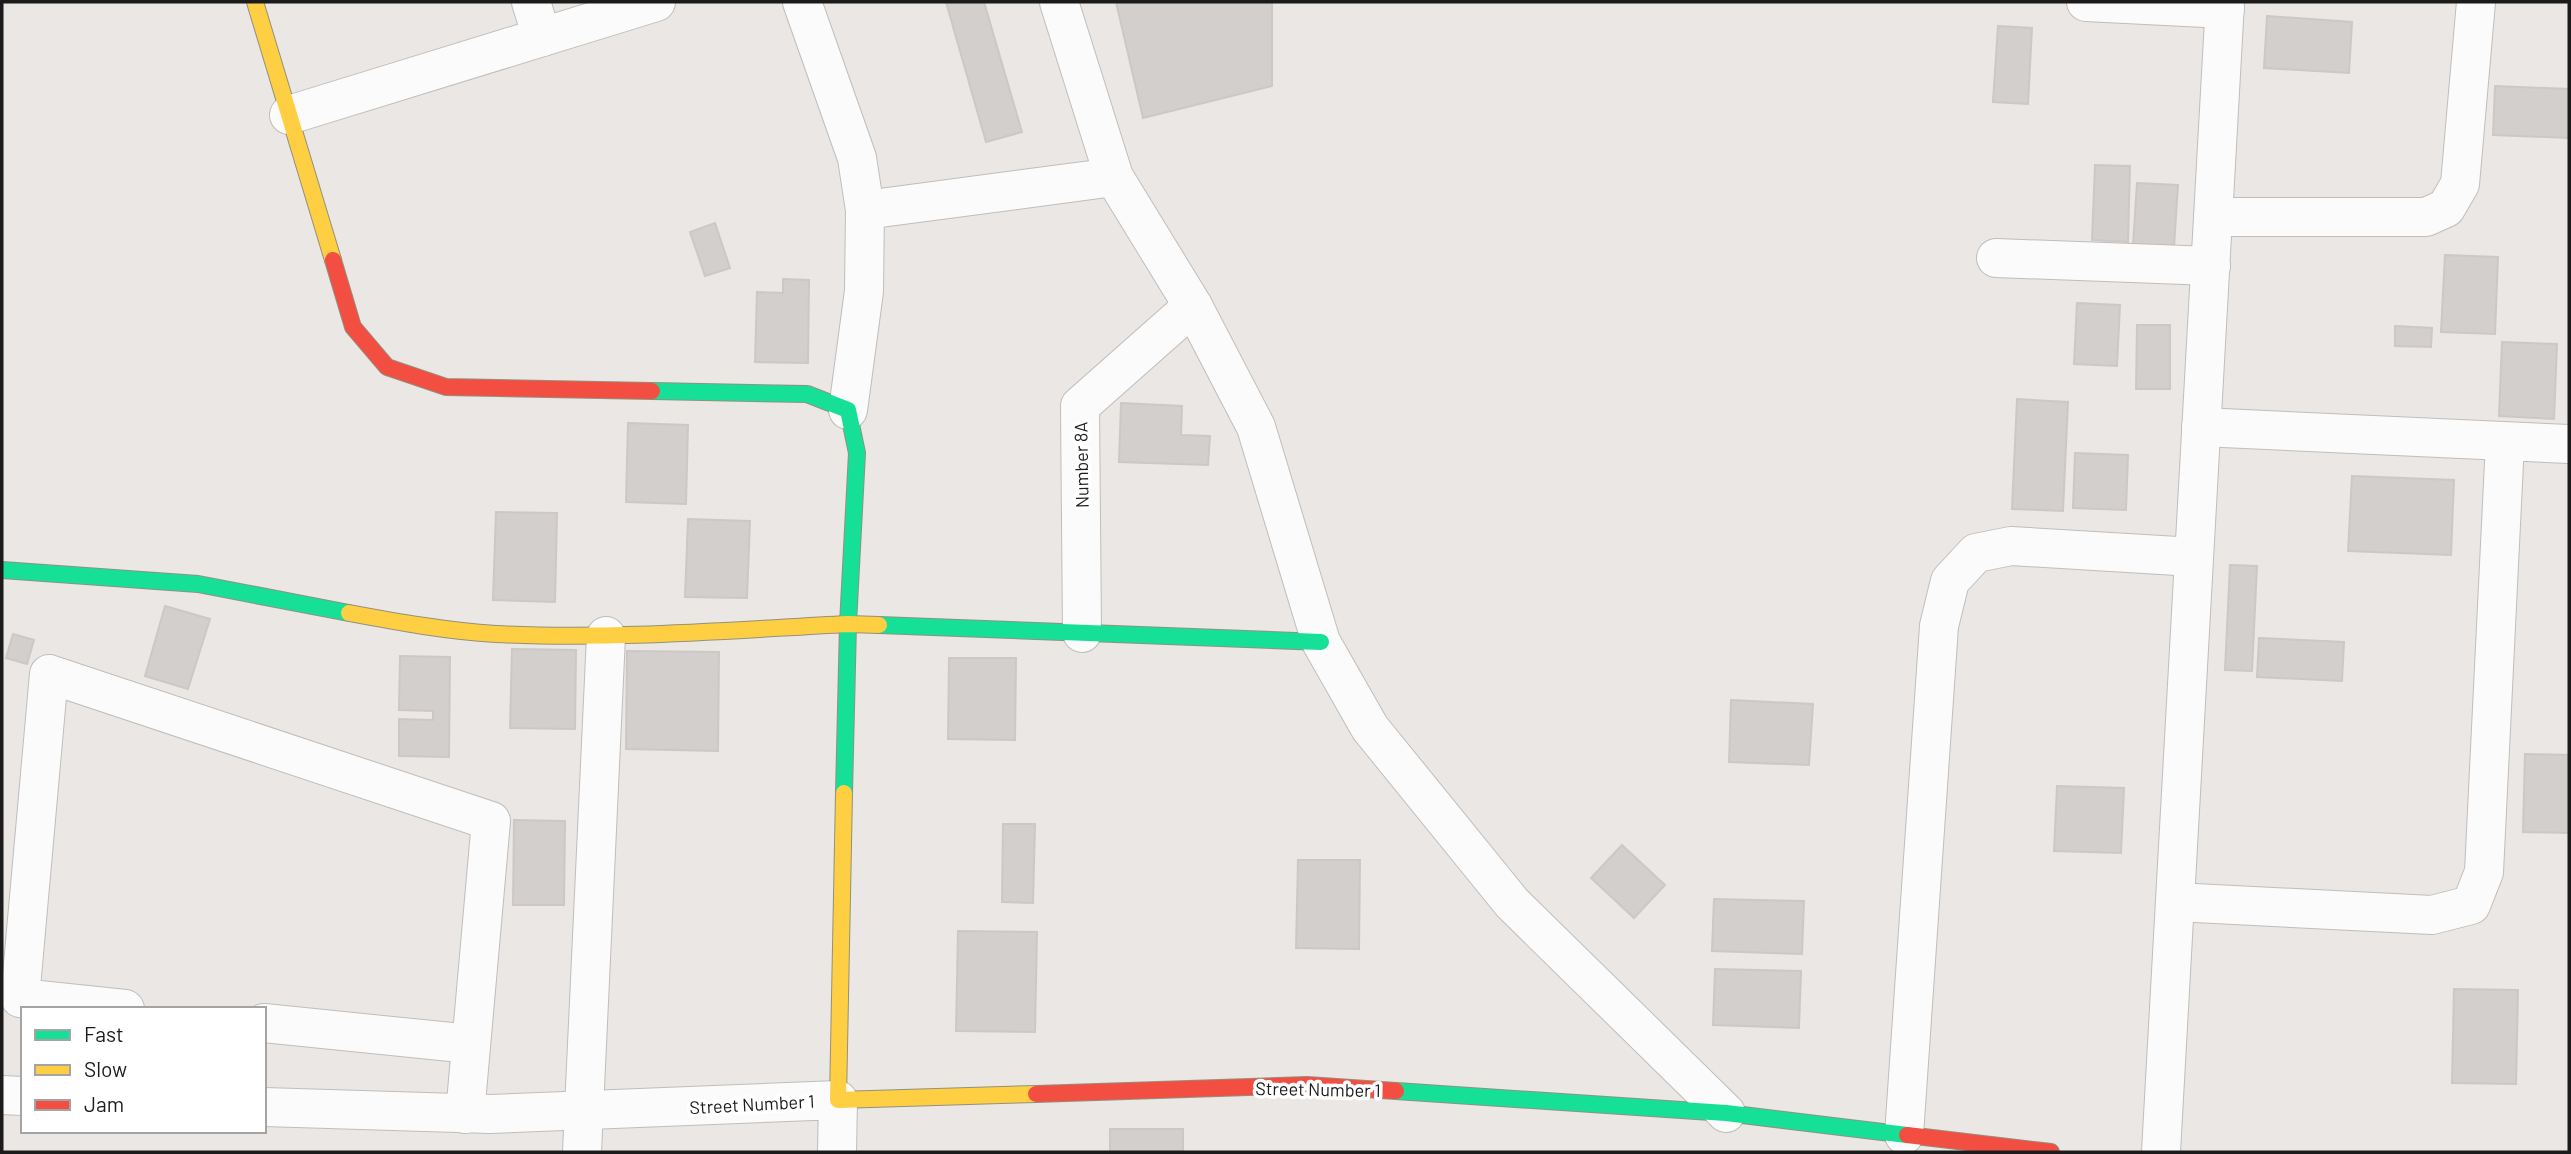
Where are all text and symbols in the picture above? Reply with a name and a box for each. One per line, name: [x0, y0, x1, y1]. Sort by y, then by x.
street label: Number 8A: [1069, 422, 1093, 508]
legend: [21, 1007, 266, 1133]
text: Fast: [84, 1021, 124, 1046]
text: Slow: [84, 1056, 127, 1081]
street label: Street Number 1: [1255, 1077, 1381, 1101]
street label: Street Number 1: [689, 1090, 815, 1118]
text: Jam: [84, 1091, 124, 1116]

